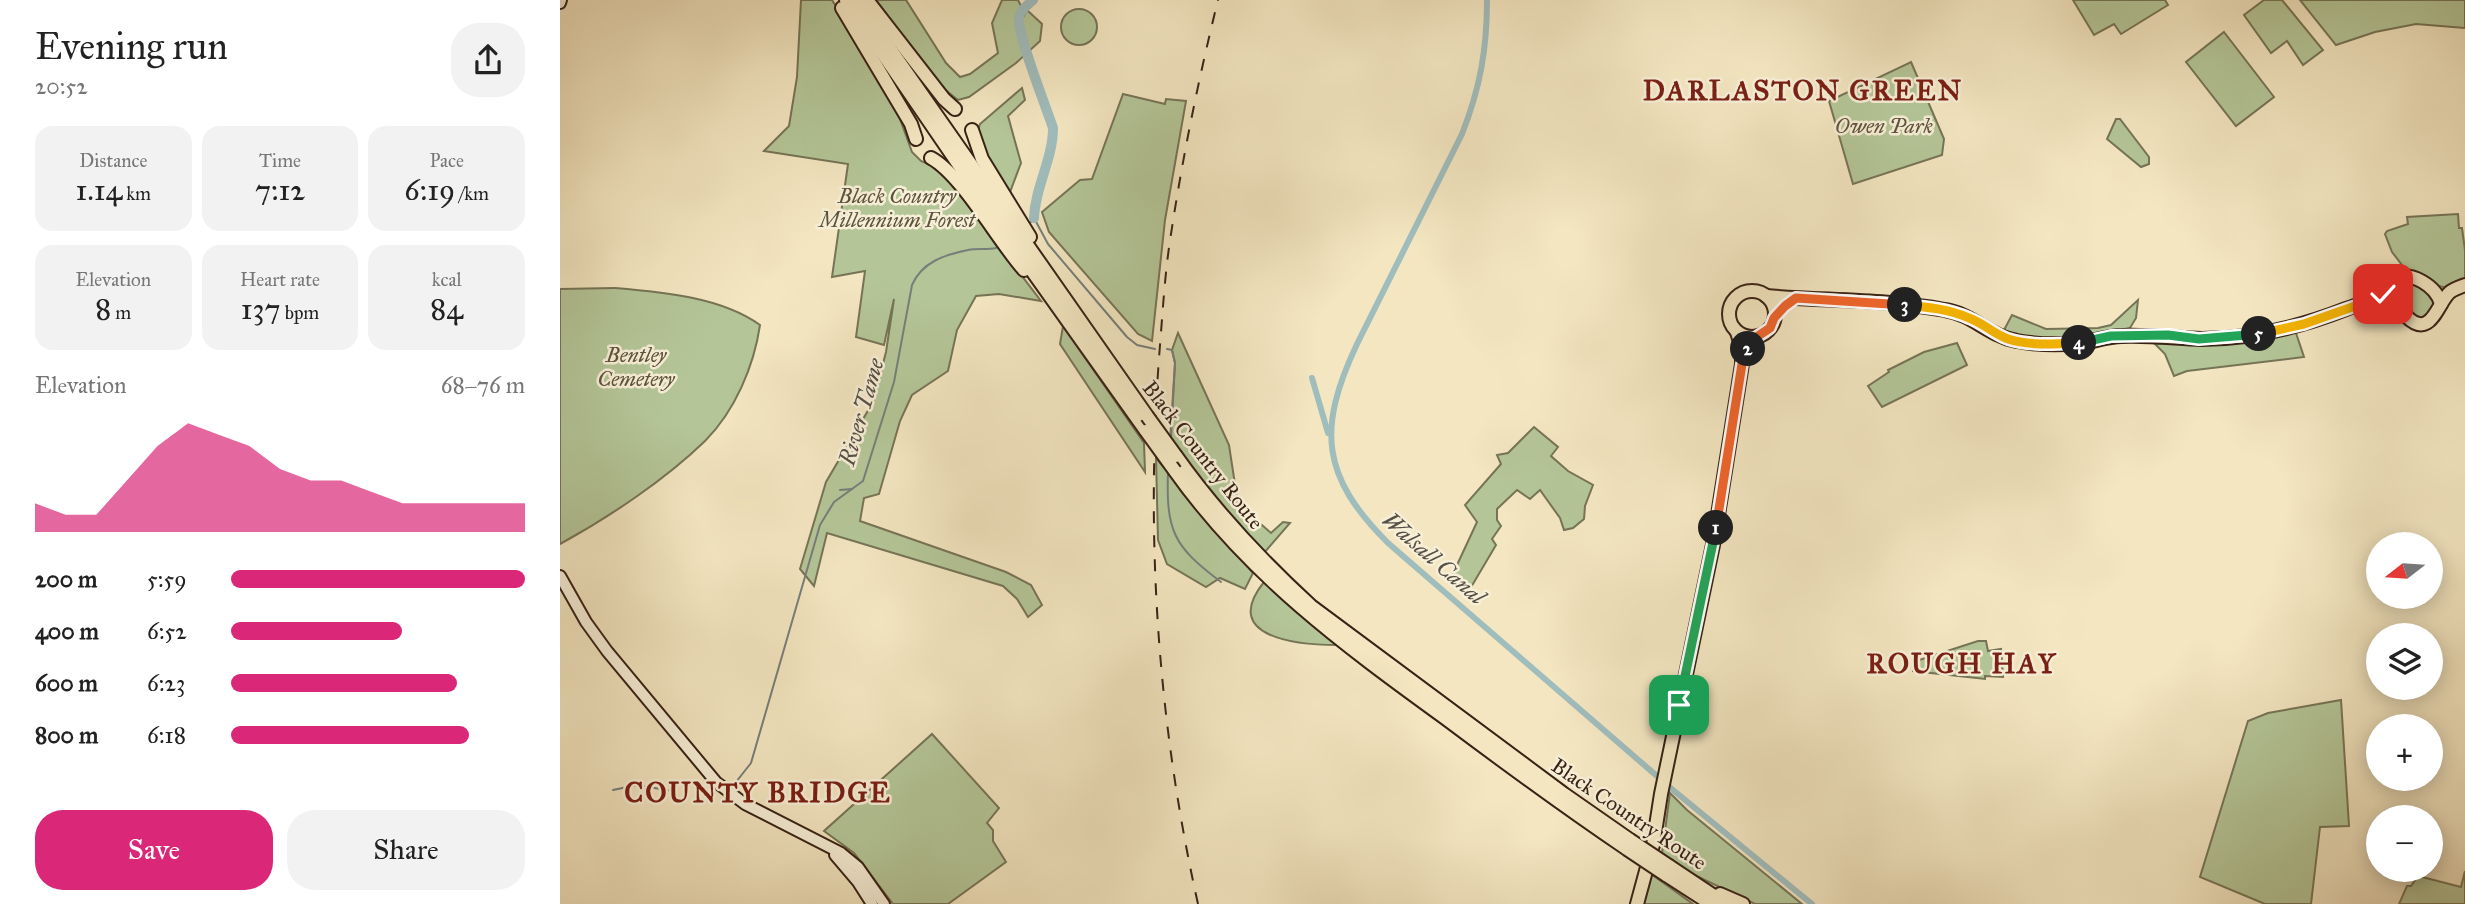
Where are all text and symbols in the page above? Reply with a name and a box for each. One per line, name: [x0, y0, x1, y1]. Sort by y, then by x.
text: Evening run: [35, 23, 228, 69]
button: share: [451, 23, 525, 97]
text: 20:52: [35, 72, 88, 100]
district label: DARLASTON GREEN: [1643, 73, 1963, 108]
park label: Owen Park: [1835, 113, 1934, 139]
text: Distance: [79, 149, 147, 172]
text: Time: [259, 149, 301, 172]
text: Pace: [429, 149, 464, 172]
text: 1.14: [76, 172, 122, 208]
text: 7:12: [255, 172, 305, 208]
text: 6:19: [404, 172, 455, 208]
text: km: [122, 182, 151, 205]
text: /km: [455, 182, 489, 205]
park label: Black Country Millennium Forest: [817, 183, 977, 233]
pin: [2353, 264, 2413, 324]
text: Elevation: [76, 268, 151, 291]
text: Heart rate: [240, 268, 320, 291]
text: kcal: [432, 268, 462, 291]
icon: check: [2364, 275, 2402, 313]
pin: 3: [1888, 288, 1922, 322]
text: 8: [95, 291, 111, 327]
text: 137: [241, 291, 281, 327]
text: 84: [430, 291, 463, 327]
text: 3: [1901, 293, 1908, 316]
text: m: [111, 301, 131, 324]
text: bpm: [281, 301, 319, 324]
pin: 5: [2242, 316, 2276, 352]
text: 5: [2254, 322, 2263, 345]
pin: 4: [2062, 326, 2096, 360]
text: 4: [2073, 331, 2084, 354]
pin: 2: [1730, 332, 1766, 366]
text: 2: [1743, 337, 1752, 360]
park label: Bentley Cemetery: [597, 342, 676, 392]
water label: River Tame: [832, 355, 890, 470]
text: Elevation: [35, 371, 126, 399]
text: 68–76 m: [441, 371, 525, 399]
street label: Black Country Route: [1137, 375, 1269, 535]
water label: Walsall Canal: [1377, 506, 1493, 611]
pin: 1: [1698, 510, 1734, 546]
text: 1: [1712, 516, 1719, 539]
north arrow: [2366, 532, 2443, 609]
map controls: [2366, 532, 2443, 882]
text: 200 m: [35, 565, 97, 593]
text: 5:59: [147, 565, 187, 593]
text: 400 m: [35, 617, 99, 645]
text: 6:52: [147, 617, 187, 645]
button: layers: [2366, 623, 2443, 700]
district label: ROUGH HAY: [1867, 646, 2057, 681]
text: 600 m: [35, 669, 98, 697]
text: 6:23: [147, 669, 185, 697]
pin: [1649, 675, 1709, 735]
icon: arrive: [1660, 686, 1698, 724]
button: +: [2366, 714, 2443, 791]
text: 800 m: [35, 721, 98, 749]
text: 6:18: [147, 721, 186, 749]
street label: Black Country Route: [1547, 752, 1712, 876]
district label: COUNTY BRIDGE: [624, 775, 892, 810]
button: −: [2366, 805, 2443, 882]
button: Save: [35, 810, 273, 890]
button: Share: [287, 810, 525, 890]

